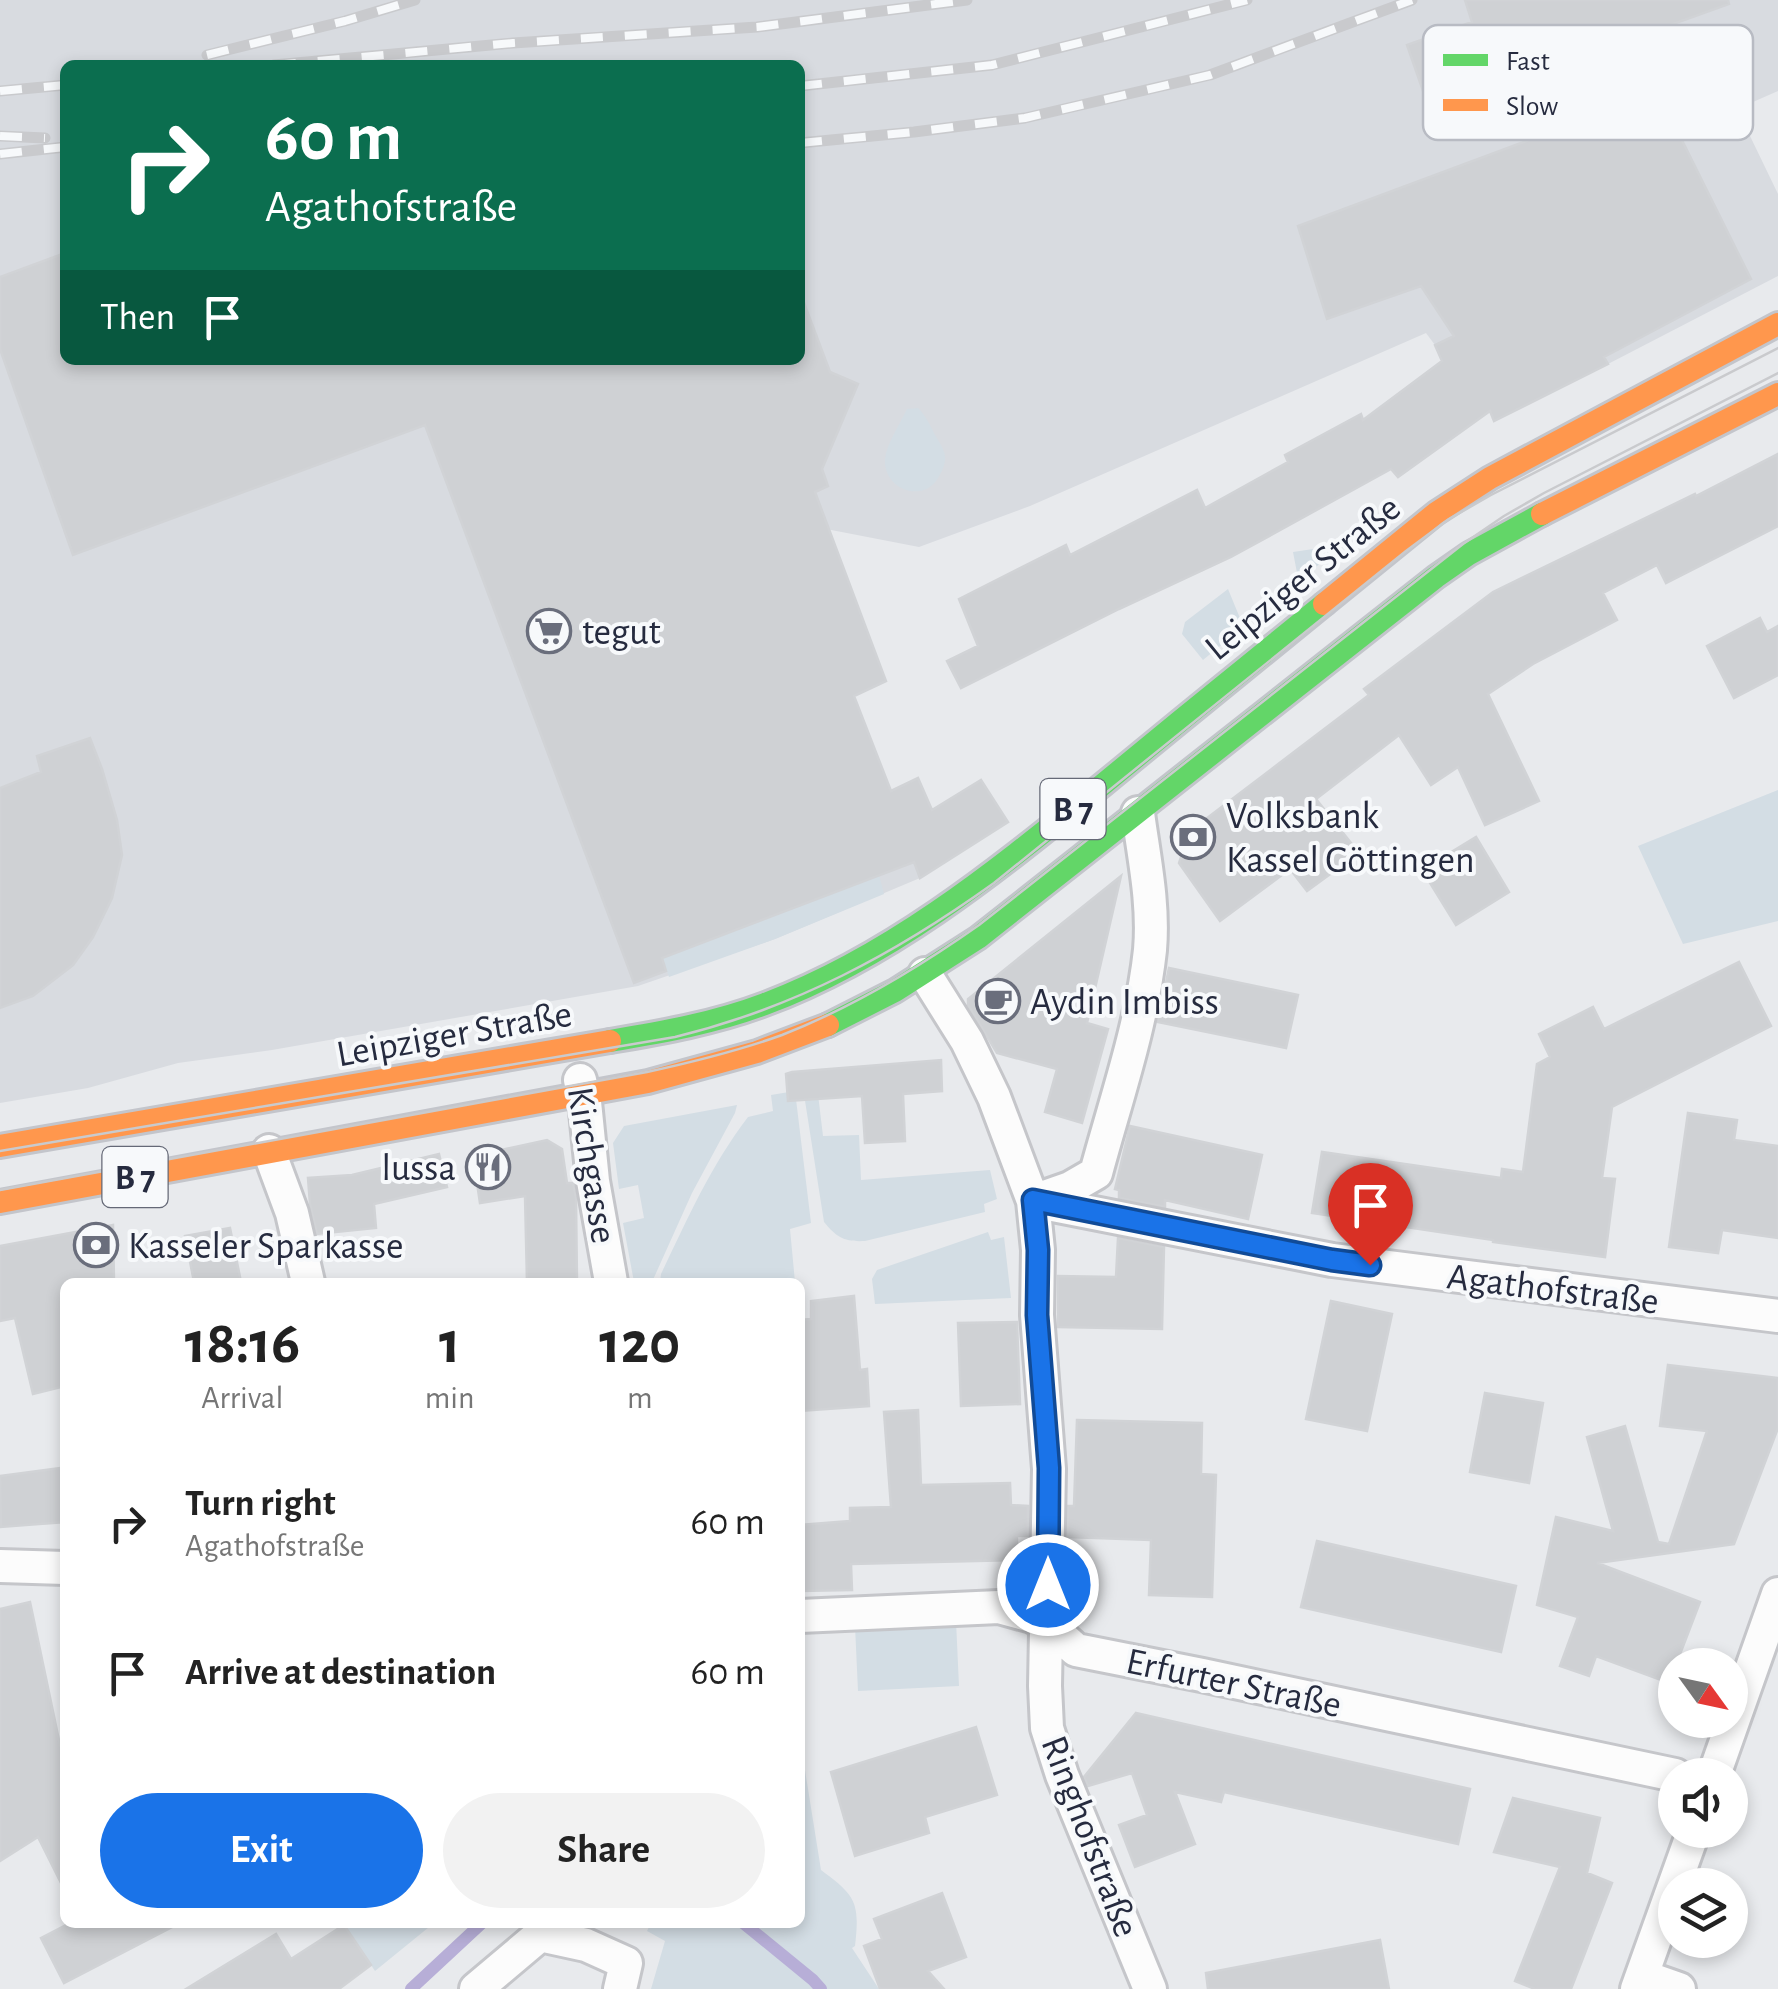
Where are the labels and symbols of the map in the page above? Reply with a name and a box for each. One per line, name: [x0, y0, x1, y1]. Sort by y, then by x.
legend: [1423, 25, 1753, 140]
text: Fast: [1506, 48, 1550, 76]
text: Slow: [1506, 93, 1558, 121]
street label: Leipziger Straße: [1199, 489, 1408, 668]
supermarket icon: tegut: [526, 608, 572, 654]
place label: tegut: [582, 614, 661, 652]
road number: B 7: [1040, 779, 1106, 839]
place label: Volksbank Kassel Göttingen: [1226, 798, 1475, 880]
bank icon: Volksbank Kassel Göttingen: [1170, 814, 1216, 860]
cafe icon: Aydin Imbiss: [975, 978, 1021, 1024]
place label: Aydin Imbiss: [1030, 984, 1219, 1022]
street label: Leipziger Straße: [334, 996, 575, 1074]
street label: Kirchgasse: [560, 1084, 622, 1246]
restaurant icon: lussa: [465, 1144, 511, 1190]
road number: B 7: [102, 1147, 168, 1207]
place label: lussa: [382, 1150, 456, 1188]
pin: [1328, 1163, 1413, 1266]
bank icon: Kasseler Sparkasse: [73, 1222, 119, 1268]
place label: Kasseler Sparkasse: [128, 1228, 404, 1266]
street label: Agathofstraße: [1445, 1258, 1661, 1322]
position arrow: [996, 1533, 1100, 1637]
street label: Erfurter Straße: [1123, 1643, 1345, 1725]
north arrow: [1658, 1648, 1748, 1738]
street label: Ringhofstraße: [1033, 1731, 1145, 1942]

